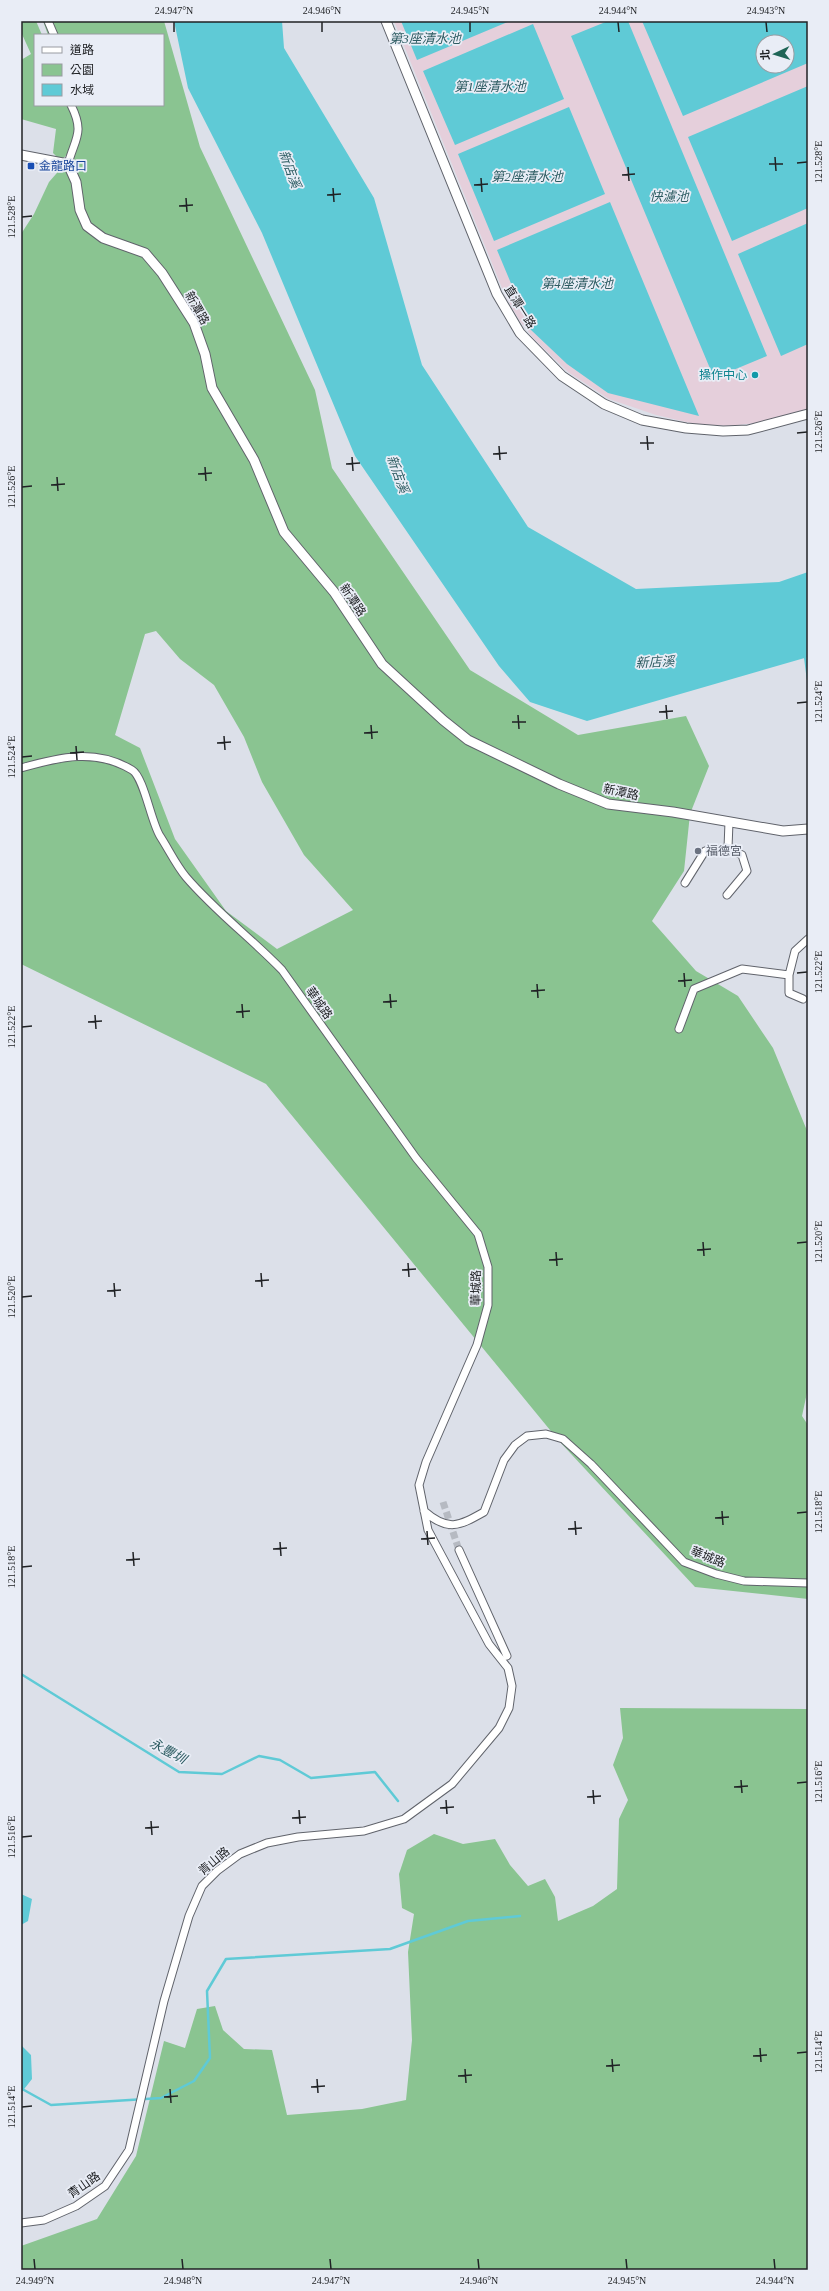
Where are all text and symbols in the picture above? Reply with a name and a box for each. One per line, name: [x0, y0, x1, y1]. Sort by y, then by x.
text: 24.947°N: [155, 5, 193, 16]
text: 24.946°N: [303, 5, 341, 16]
text: 24.945°N: [451, 5, 489, 16]
text: 24.944°N: [599, 5, 637, 16]
text: 24.943°N: [747, 5, 785, 16]
water label: 第3座清水池: [389, 31, 463, 46]
legend: [34, 34, 164, 106]
north arrow: [755, 34, 795, 74]
text: 道路: [70, 43, 94, 57]
text: 北: [759, 49, 771, 61]
text: 公園: [70, 63, 94, 77]
water label: 第1座清水池: [454, 79, 528, 94]
text: 水域: [70, 83, 94, 97]
text: 121.528°E: [813, 141, 824, 183]
water label: 新店溪: [276, 148, 304, 192]
place label: 金龍路口: [39, 159, 87, 173]
marker: 金龍路口: [26, 161, 36, 171]
water label: 第2座清水池: [491, 169, 565, 184]
water label: 快濾池: [649, 189, 690, 204]
text: 121.528°E: [6, 196, 17, 238]
water label: 第4座清水池: [541, 276, 615, 291]
street label: 直潭一路: [501, 283, 539, 331]
street label: 新潭路: [182, 289, 212, 327]
place label: 操作中心: [699, 368, 747, 382]
marker: 操作中心: [750, 370, 760, 380]
text: 121.526°E: [813, 411, 824, 453]
water label: 新店溪: [384, 453, 412, 497]
text: 121.526°E: [6, 466, 17, 508]
street label: 新潭路: [337, 581, 369, 619]
water label: 新店溪: [635, 653, 677, 671]
text: 121.524°E: [813, 681, 824, 723]
text: 121.524°E: [6, 736, 17, 778]
street label: 新潭路: [602, 781, 640, 803]
place label: 福德宮: [706, 844, 742, 858]
marker: 福德宮: [693, 846, 703, 856]
text: 121.522°E: [813, 951, 824, 993]
street label: 華城路: [303, 984, 335, 1022]
text: 121.522°E: [6, 1006, 17, 1048]
text: 121.520°E: [813, 1221, 824, 1263]
street label: 華城路: [469, 1270, 483, 1306]
text: 121.520°E: [6, 1276, 17, 1318]
text: 121.518°E: [813, 1491, 824, 1533]
street label: 華城路: [689, 1544, 727, 1570]
text: 121.518°E: [6, 1546, 17, 1588]
water label: 永豐圳: [147, 1735, 190, 1768]
text: 121.516°E: [813, 1761, 824, 1803]
text: 121.516°E: [6, 1816, 17, 1858]
street label: 青山路: [196, 1844, 232, 1878]
text: 121.514°E: [813, 2031, 824, 2073]
text: 121.514°E: [6, 2086, 17, 2128]
street label: 青山路: [65, 2169, 103, 2201]
text: 24.949°N: [16, 2275, 54, 2286]
text: 24.948°N: [164, 2275, 202, 2286]
text: 24.947°N: [312, 2275, 350, 2286]
text: 24.946°N: [460, 2275, 498, 2286]
text: 24.945°N: [608, 2275, 646, 2286]
text: 24.944°N: [756, 2275, 794, 2286]

